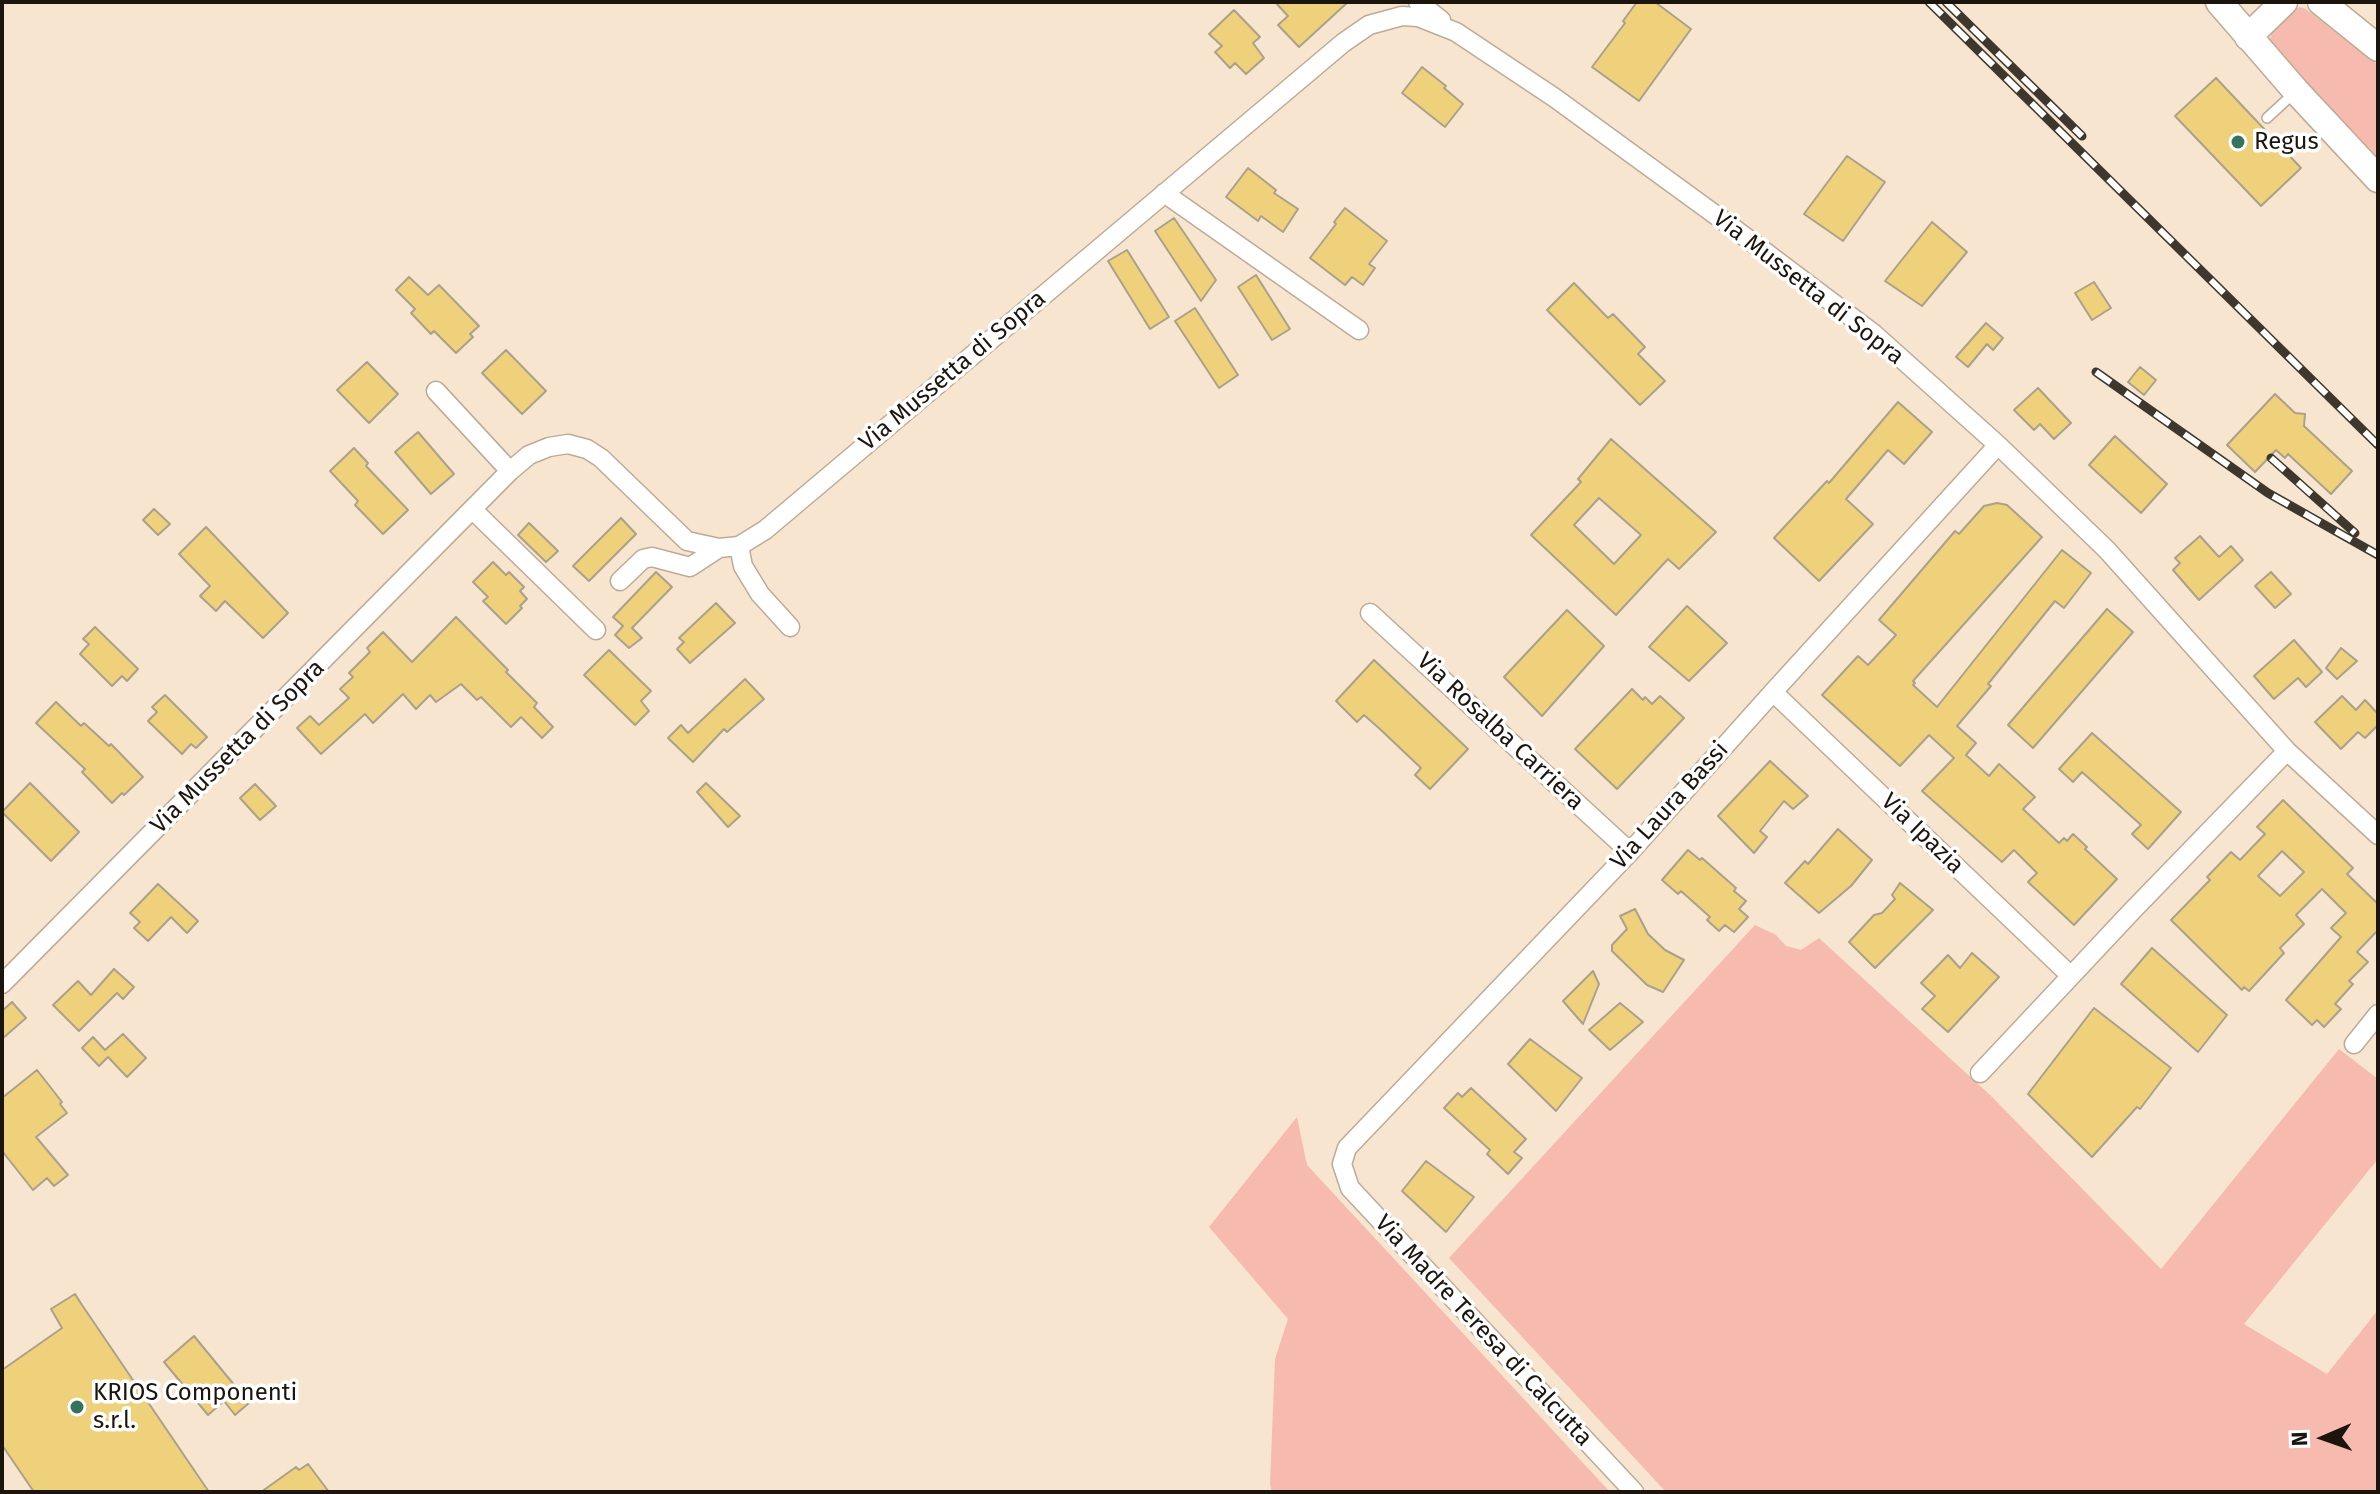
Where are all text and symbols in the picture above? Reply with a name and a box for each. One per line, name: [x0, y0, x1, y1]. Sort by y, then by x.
place label: Regus: [2254, 128, 2319, 156]
marker: Regus: [2229, 133, 2247, 151]
street label: Via Mussetta di Sopra: [1707, 205, 1909, 371]
street label: Via Mussetta di Sopra: [854, 285, 1052, 457]
street label: Via Rosalba Carriera: [1410, 647, 1590, 817]
street label: Via Mussetta di Sopra: [145, 654, 331, 840]
street label: Via Laura Bassi: [1605, 736, 1735, 876]
street label: Via Ipazia: [1875, 788, 1969, 880]
street label: Via Madre Teresa di Calcutta: [1368, 1209, 1598, 1453]
place label: KRIOS Componenti s.r.l.: [93, 1379, 297, 1435]
marker: KRIOS Componenti s.r.l.: [68, 1398, 86, 1416]
north arrow: [2284, 1398, 2364, 1478]
text: N: [2286, 1431, 2313, 1447]

